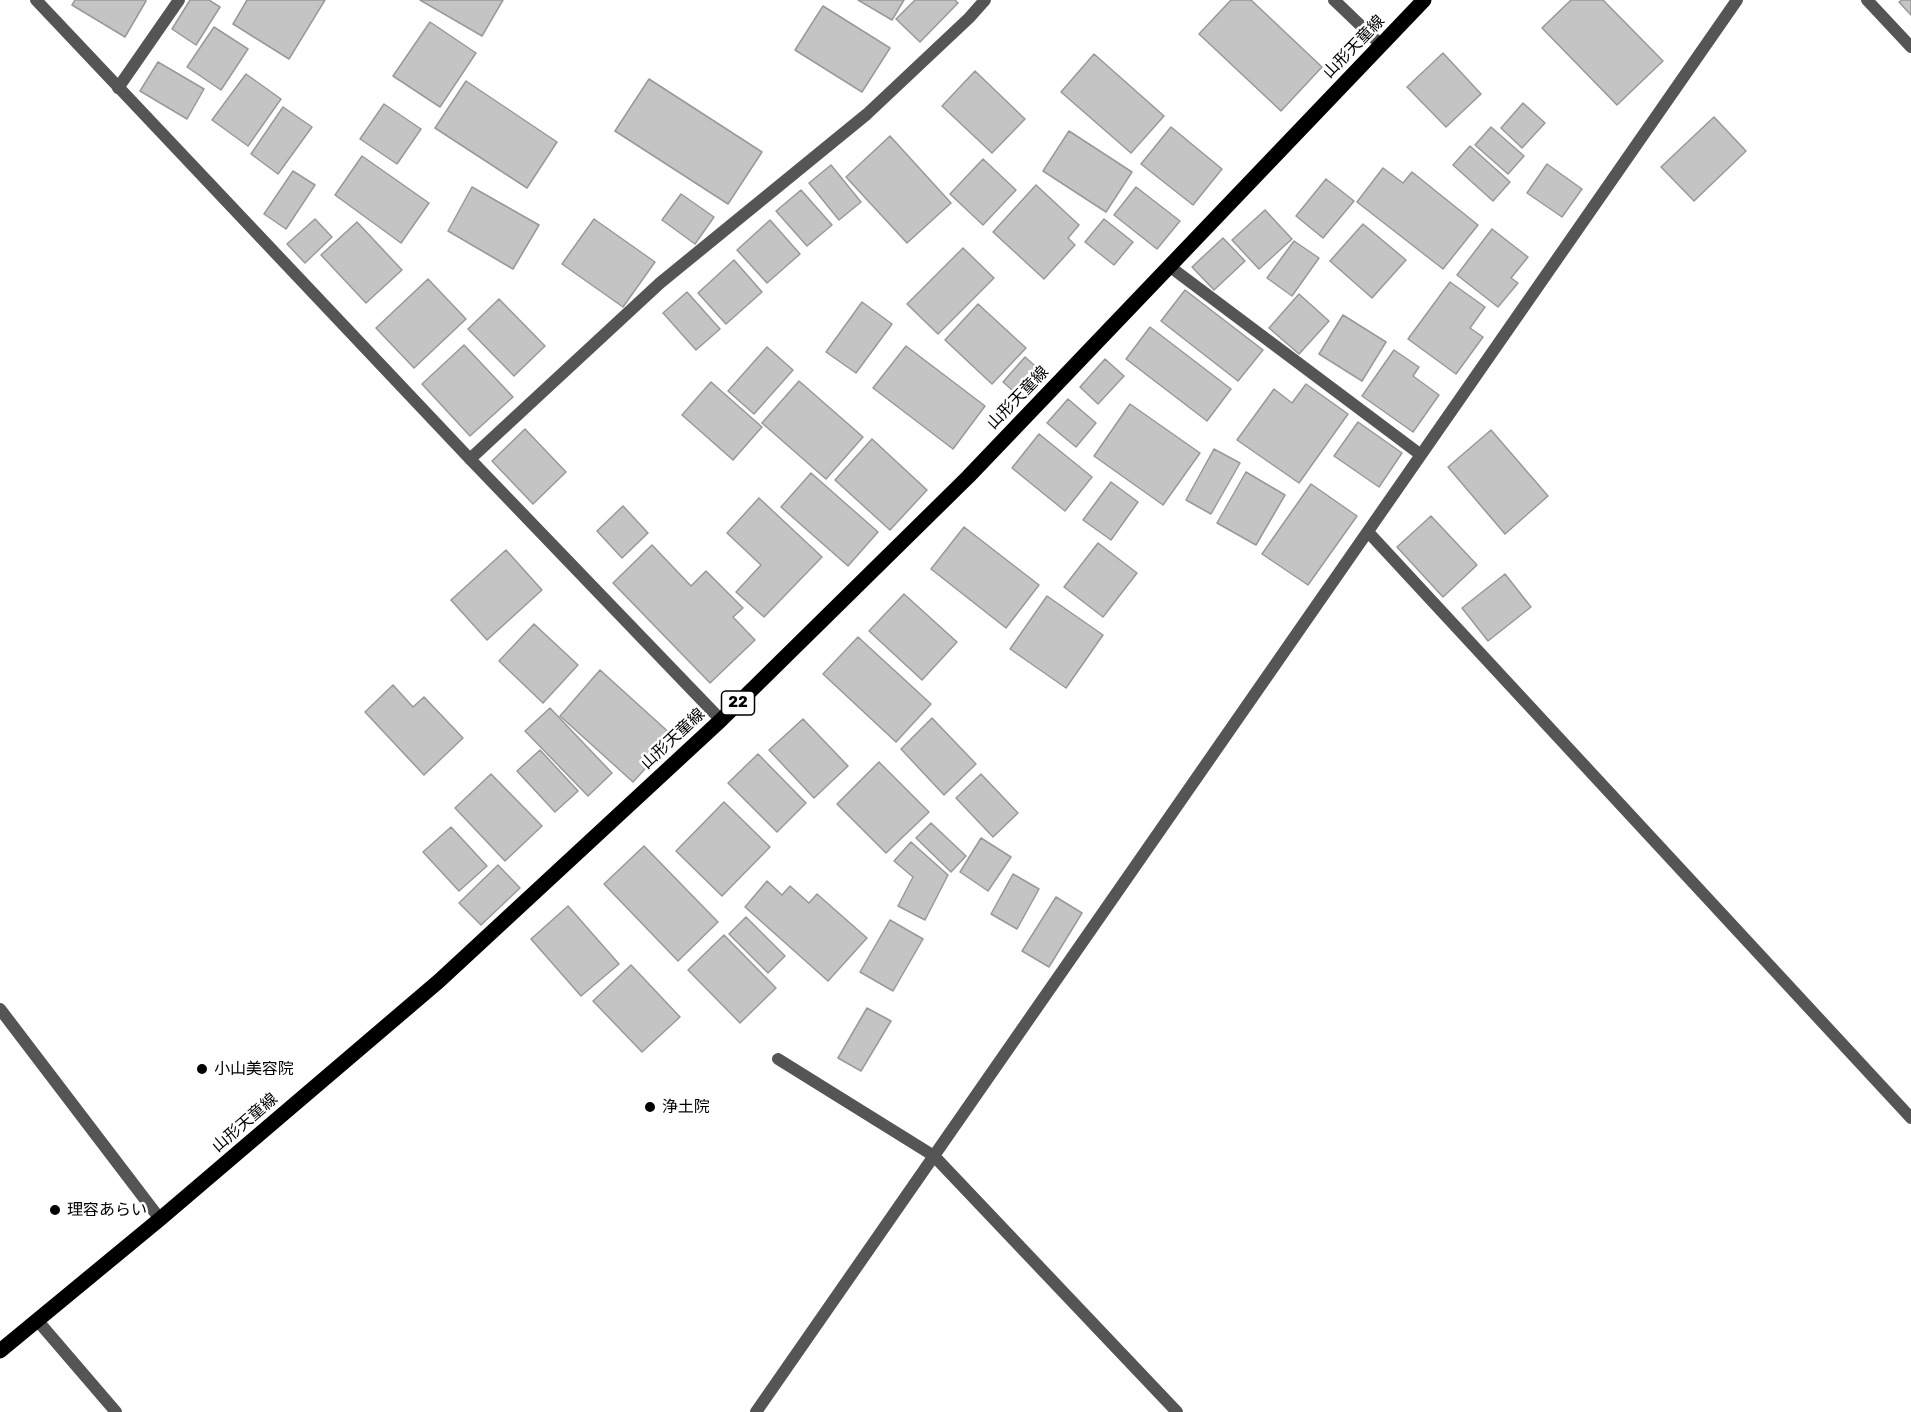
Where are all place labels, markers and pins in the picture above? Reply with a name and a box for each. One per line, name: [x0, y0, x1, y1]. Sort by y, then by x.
place label: 小山美容院: [214, 1059, 294, 1079]
marker: 小山美容院: [195, 1062, 209, 1076]
place label: 浄土院: [662, 1097, 710, 1117]
marker: 浄土院: [643, 1100, 657, 1114]
place label: 理容あらい: [67, 1200, 147, 1220]
marker: 理容あらい: [48, 1203, 62, 1217]

